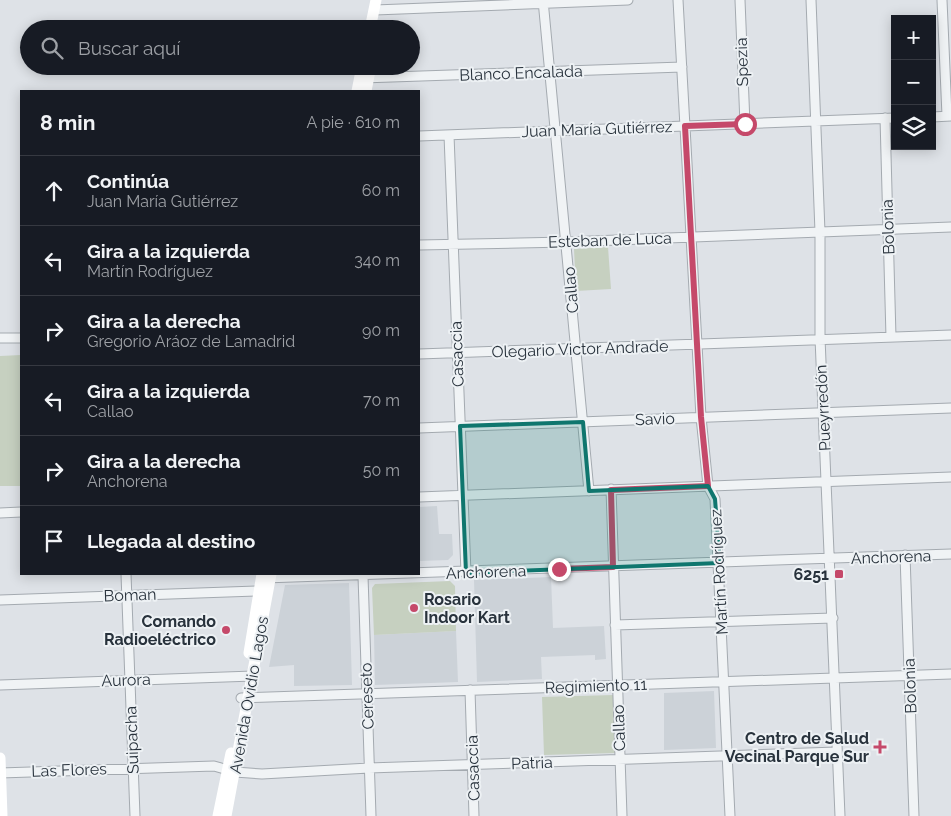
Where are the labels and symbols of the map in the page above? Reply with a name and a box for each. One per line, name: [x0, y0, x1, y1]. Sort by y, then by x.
street label: Spezia: [732, 37, 752, 87]
street label: Blanco Encalada: [459, 61, 583, 85]
route start: [734, 113, 757, 136]
street label: Juan María Gutiérrez: [521, 117, 673, 141]
street label: Bolonia: [878, 199, 898, 255]
street label: Esteban de Luca: [548, 228, 672, 252]
street label: Callao: [560, 266, 582, 314]
street label: Casaccia: [446, 321, 468, 387]
street label: Olegario Victor Andrade: [491, 336, 669, 362]
street label: Pueyrredón: [811, 364, 835, 452]
street label: Savio: [635, 409, 675, 429]
street label: Martín Rodríguez: [706, 509, 732, 635]
street label: Anchorena: [850, 546, 932, 568]
route end: [548, 558, 571, 581]
street label: Anchorena: [445, 561, 527, 583]
place label: 6251: [793, 565, 829, 584]
marker: 6251: [833, 568, 845, 580]
street label: Boman: [103, 585, 157, 605]
place label: Rosario Indoor Kart: [424, 590, 510, 627]
marker: Rosario Indoor Kart: [408, 602, 420, 614]
place label: Comando Radioeléctrico: [104, 612, 216, 649]
street label: Avenida Ovidio Lagos: [226, 614, 272, 775]
marker: Comando Radioeléctrico: [220, 624, 232, 636]
street label: Bolonia: [900, 658, 920, 714]
street label: Cereseto: [356, 662, 378, 730]
street label: Aurora: [101, 670, 151, 690]
street label: Regimiento 11: [545, 675, 648, 697]
street label: Callao: [609, 704, 629, 752]
street label: Suipacha: [121, 706, 143, 774]
place label: Centro de Salud Vecinal Parque Sur: [725, 729, 869, 766]
street label: Casaccia: [462, 735, 484, 801]
marker: Centro de Salud Vecinal Parque Sur: [873, 740, 887, 754]
street label: Patria: [511, 753, 553, 773]
street label: Las Flores: [31, 759, 107, 781]

